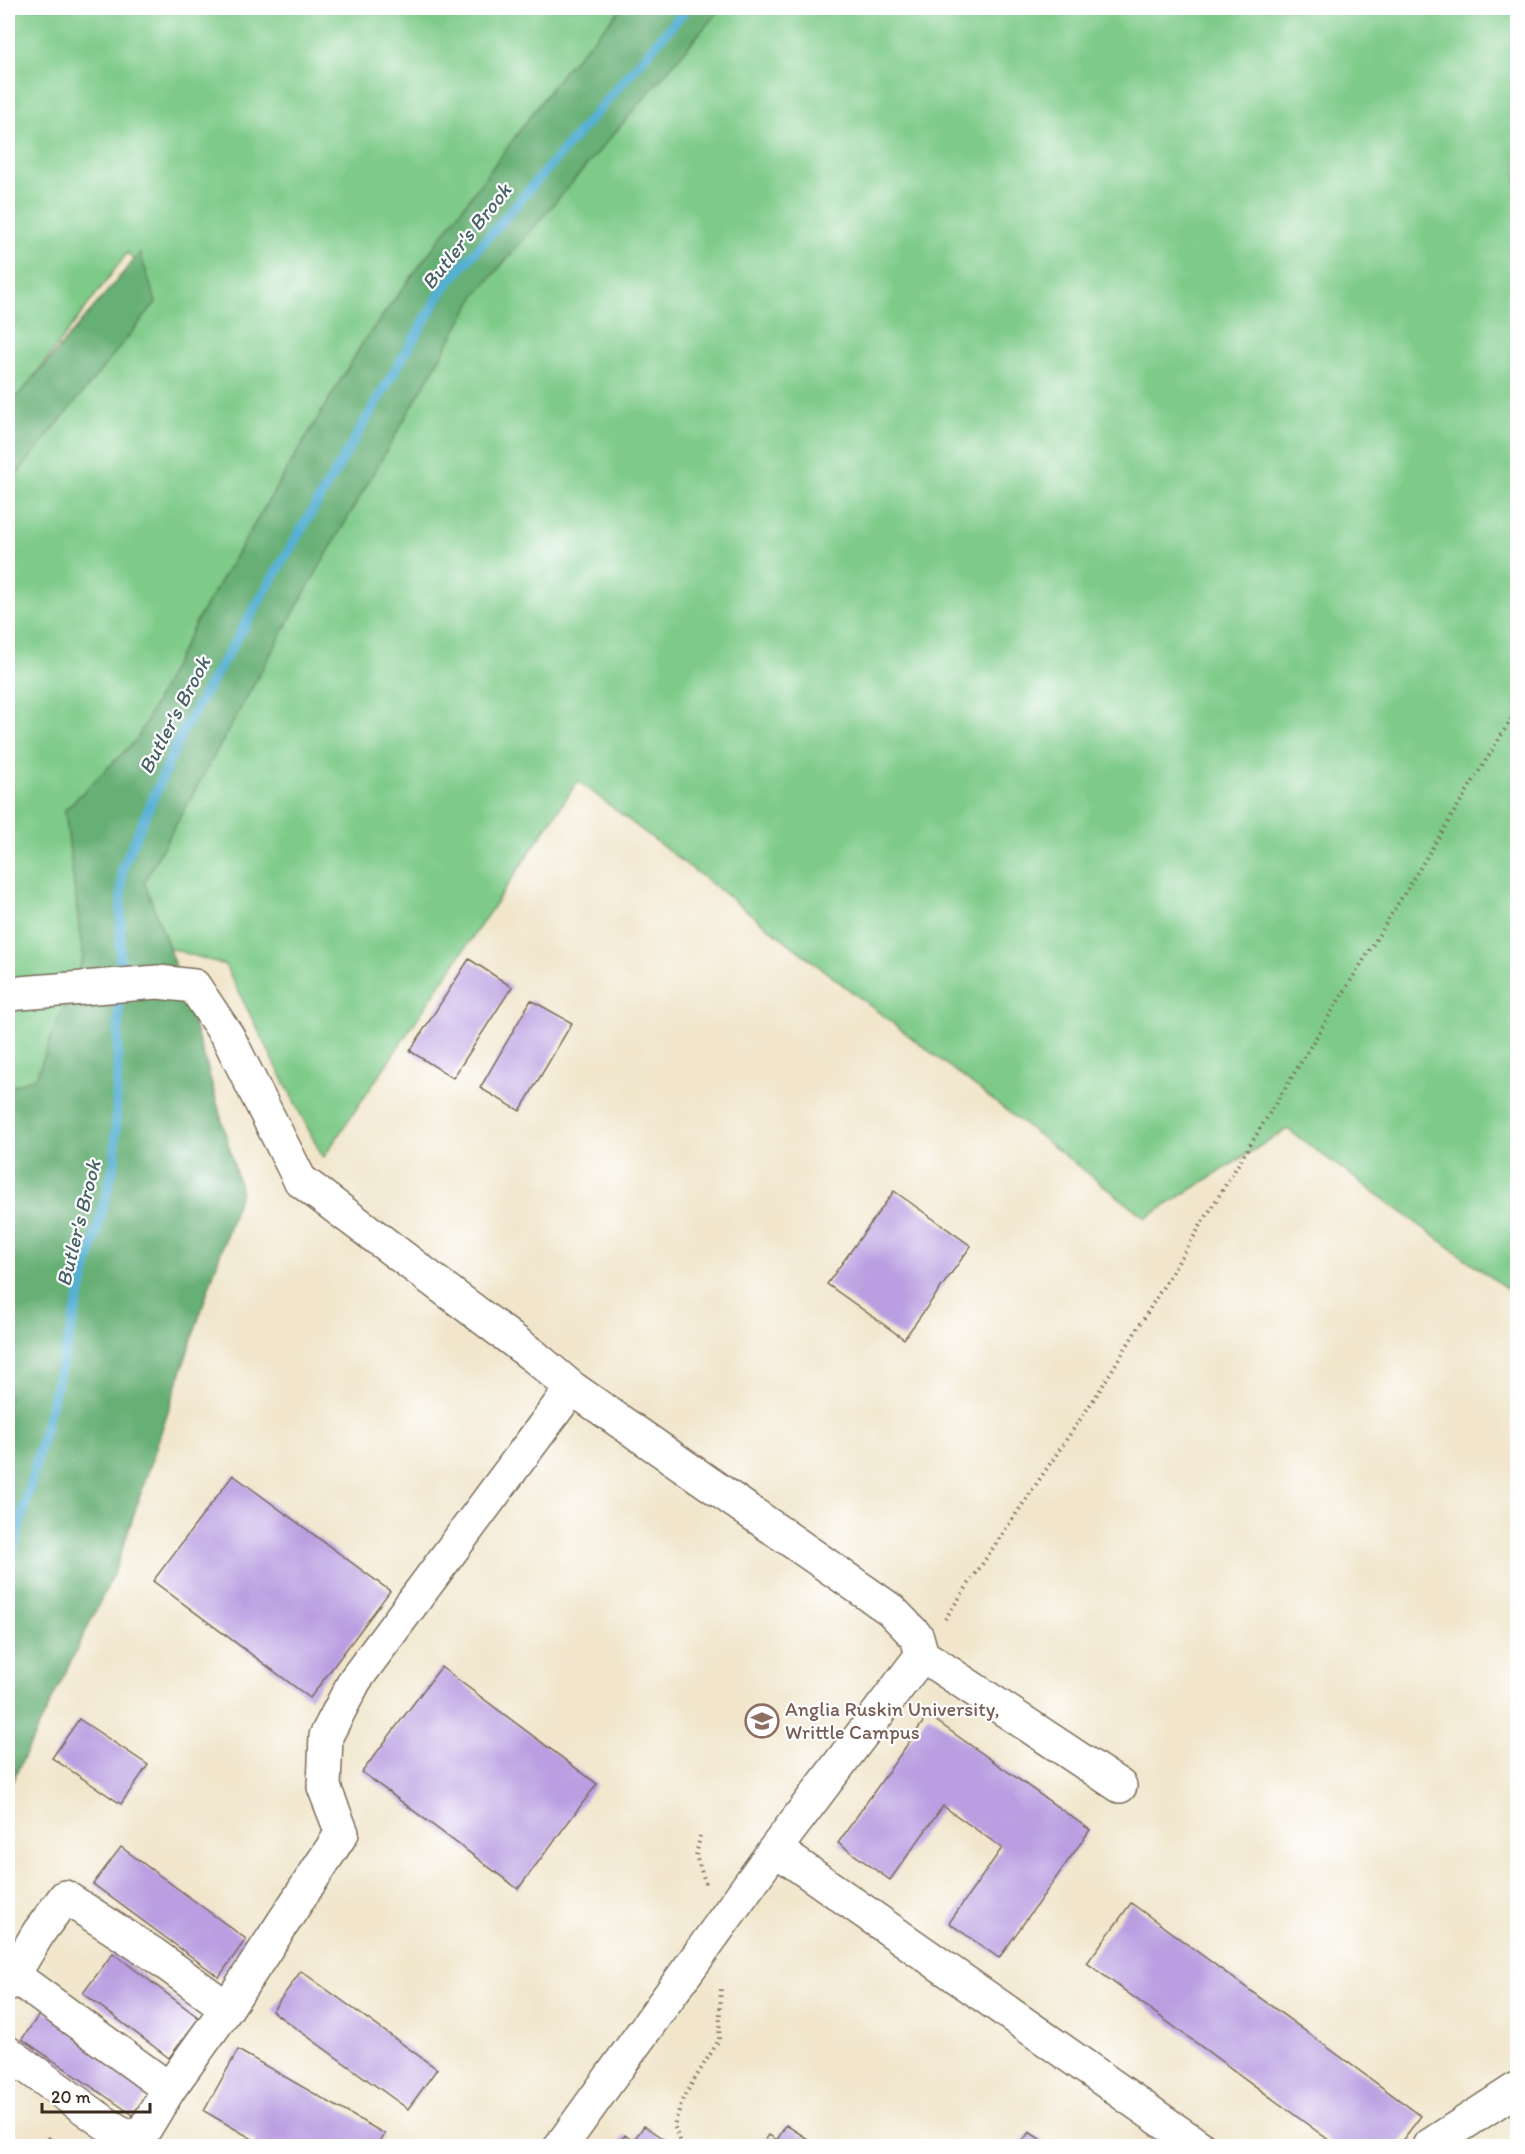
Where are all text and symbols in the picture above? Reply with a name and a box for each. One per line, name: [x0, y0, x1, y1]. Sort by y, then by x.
water label: Butler's Brook: [416, 177, 517, 294]
water label: Butler's Brook: [133, 651, 216, 778]
water label: Butler's Brook: [50, 1156, 106, 1289]
place label: Anglia Ruskin University, Writtle Campus: [785, 1697, 1000, 1744]
school or university icon: Anglia Ruskin University, Writtle Campus: [744, 1703, 780, 1739]
scale bar: [42, 2076, 150, 2114]
text: 20 m: [51, 2086, 91, 2108]

